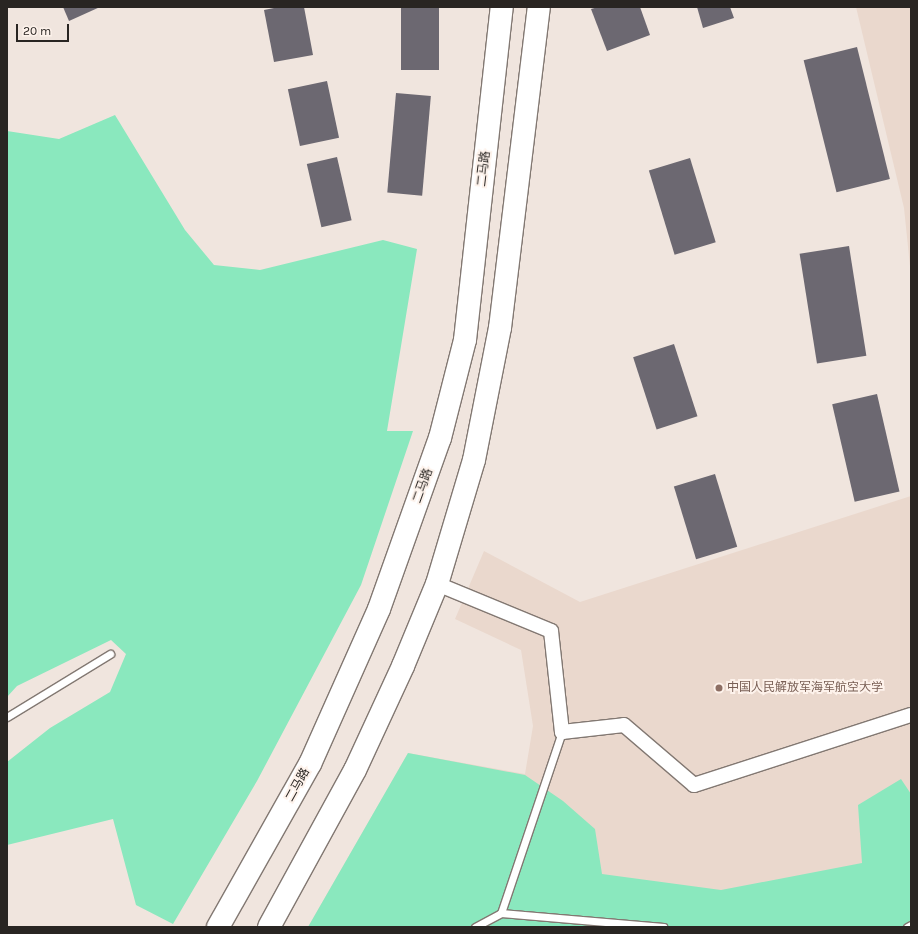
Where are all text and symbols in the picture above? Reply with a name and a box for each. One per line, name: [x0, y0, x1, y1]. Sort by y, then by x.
scale bar: [18, 16, 71, 42]
text: 20 m: [23, 24, 51, 38]
street label: 二马路: [475, 150, 493, 188]
street label: 二马路: [410, 467, 436, 505]
place label: 中国人民解放军海军航空大学: [727, 681, 883, 695]
marker: 中国人民解放军海军航空大学: [714, 683, 724, 693]
street label: 二马路: [283, 766, 313, 804]

